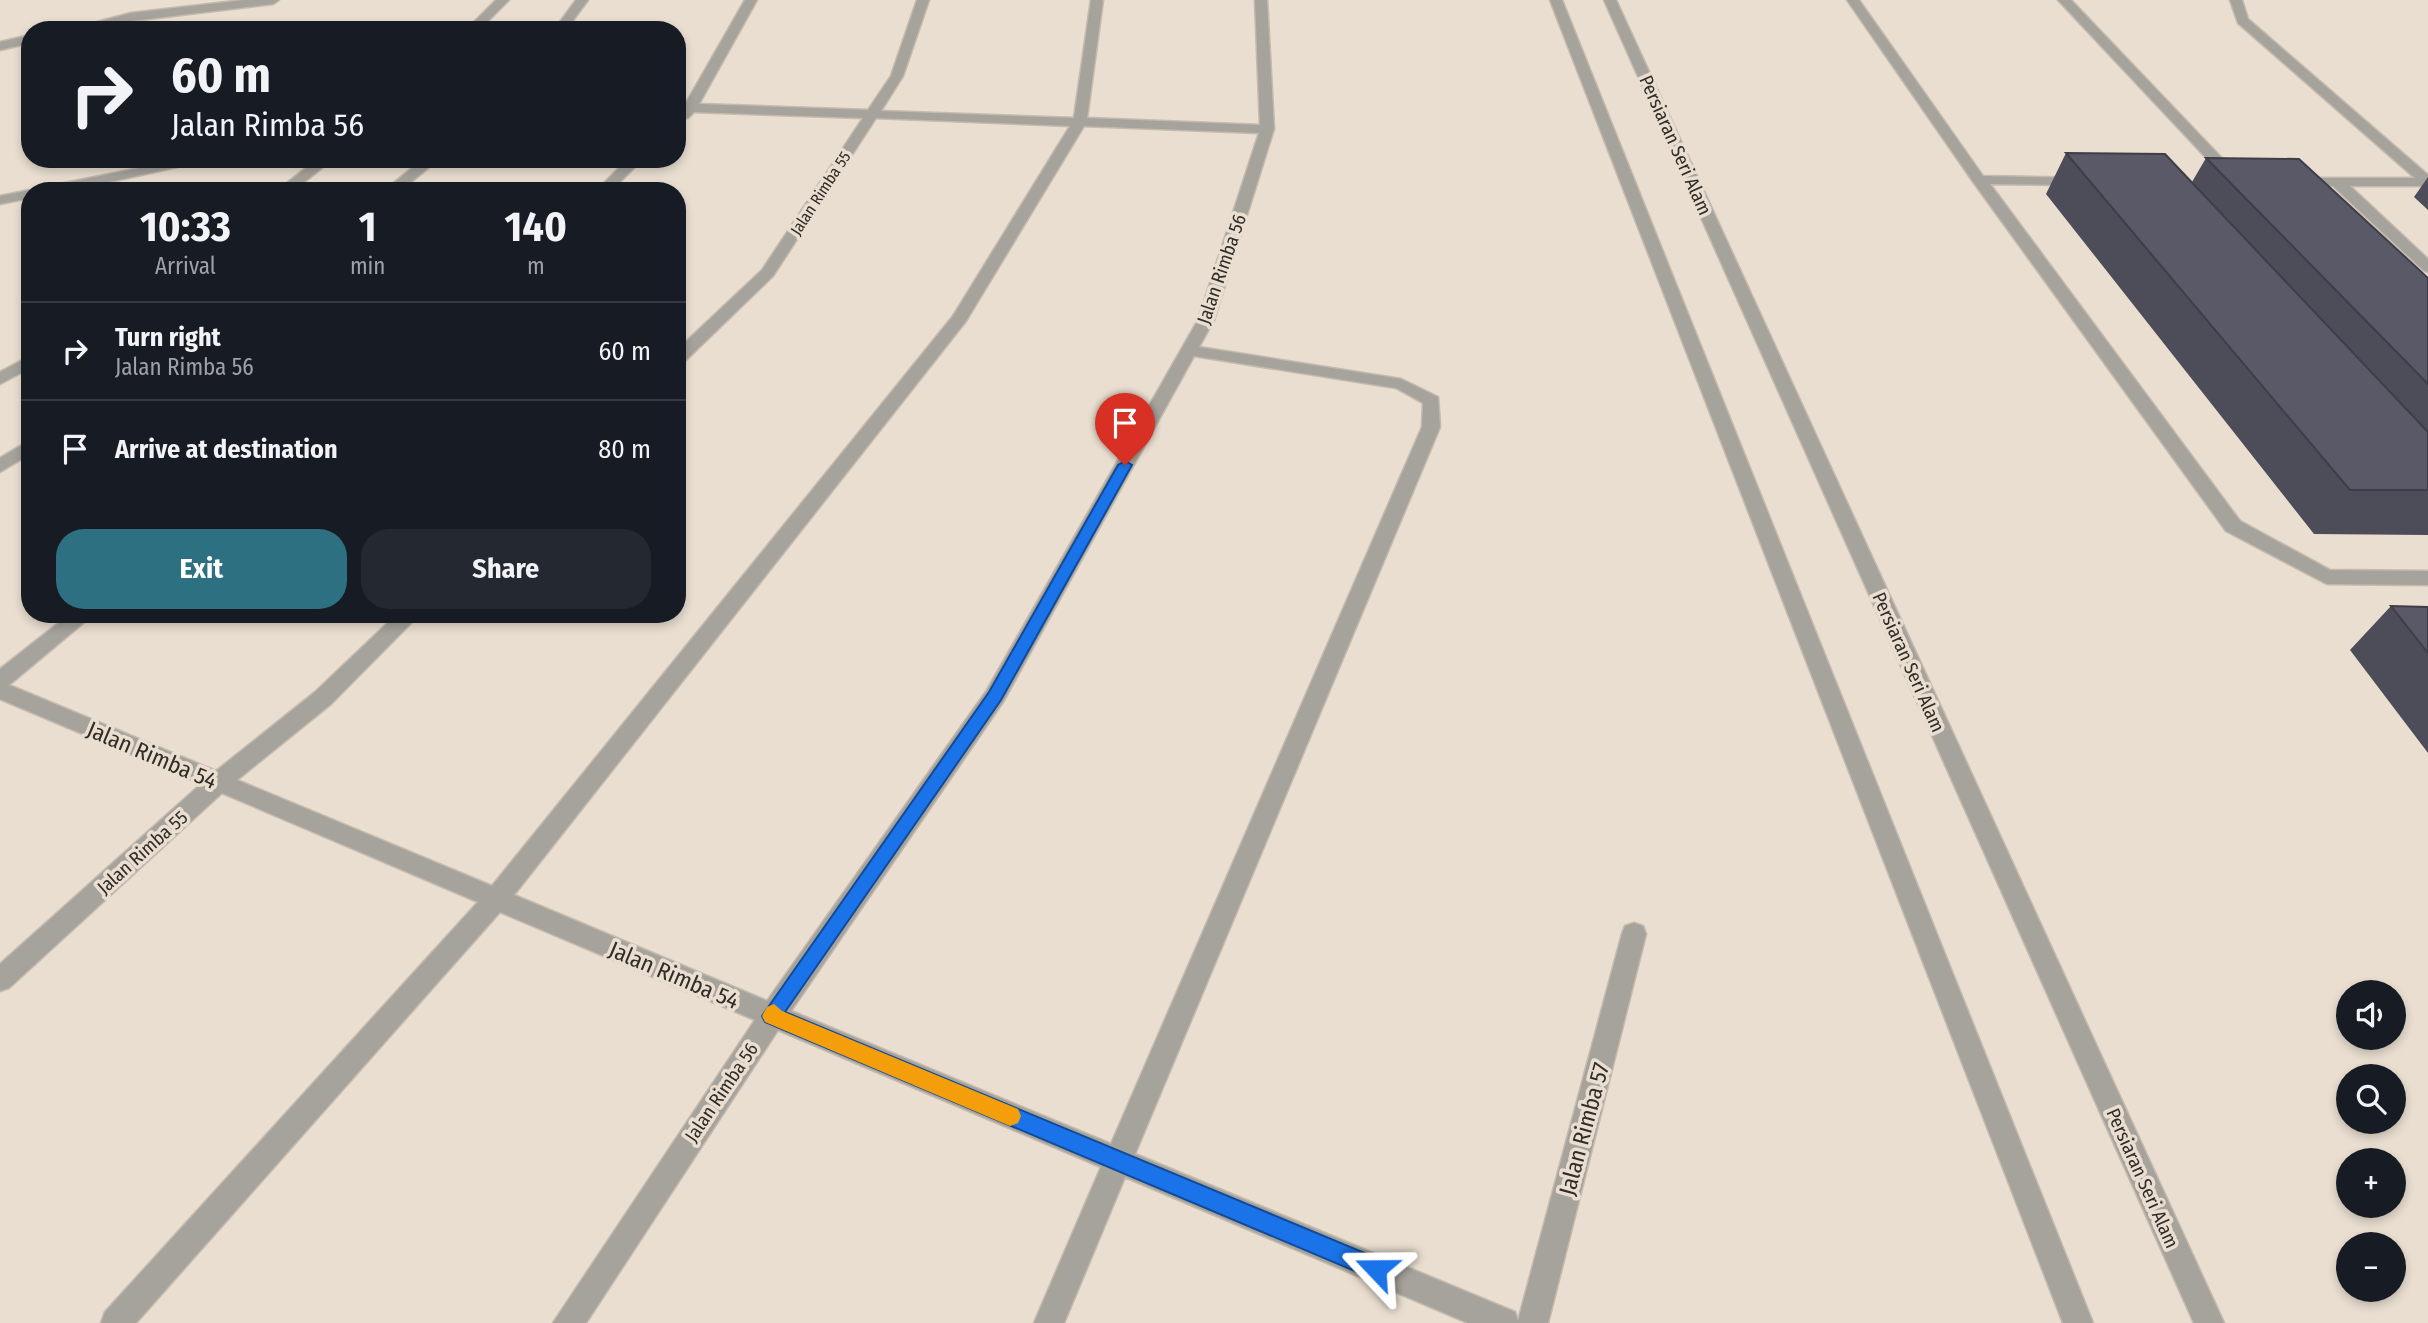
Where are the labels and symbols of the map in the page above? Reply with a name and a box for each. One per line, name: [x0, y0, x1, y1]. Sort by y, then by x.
street label: Persiaran Seri Alam: [1634, 72, 1717, 219]
street label: Jalan Rimba 55: [786, 148, 854, 239]
street label: Jalan Rimba 56: [1192, 211, 1251, 327]
pin: [1095, 393, 1155, 465]
street label: Persiaran Seri Alam: [1867, 589, 1950, 736]
street label: Jalan Rimba 54: [83, 715, 221, 795]
street label: Jalan Rimba 55: [92, 806, 192, 899]
street label: Jalan Rimba 54: [605, 935, 743, 1015]
street label: Jalan Rimba 56: [680, 1038, 763, 1146]
street label: Jalan Rimba 57: [1553, 1060, 1615, 1198]
street label: Persiaran Seri Alam: [2101, 1105, 2184, 1252]
position arrow: [1339, 1232, 1413, 1306]

